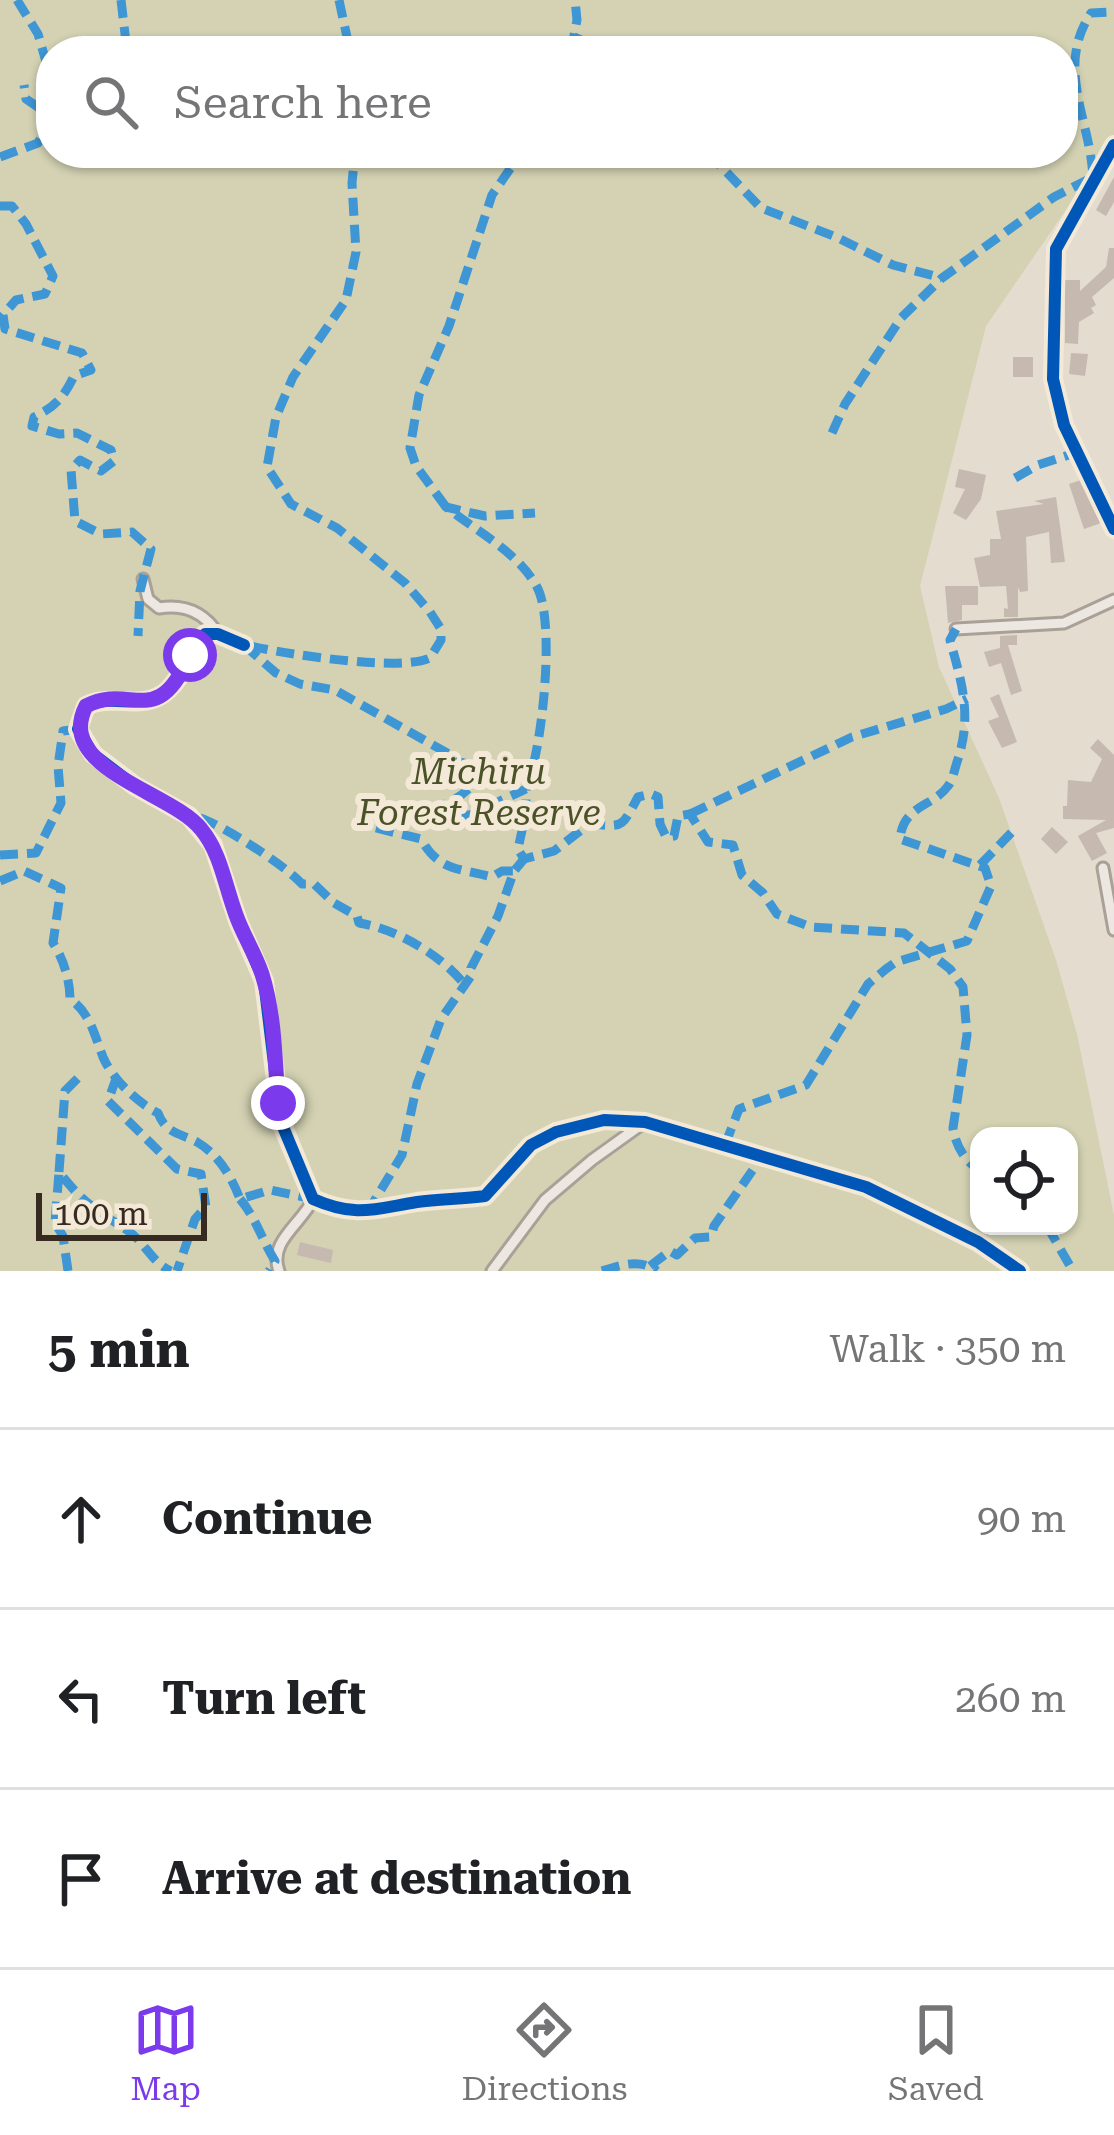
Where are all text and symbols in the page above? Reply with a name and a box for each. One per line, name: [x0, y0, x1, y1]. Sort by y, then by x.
search box: [36, 36, 1078, 168]
icon: search: [78, 69, 144, 135]
text: Search here: [174, 76, 432, 129]
route start: [163, 628, 217, 682]
park label: Michiru Forest Reserve: [356, 751, 601, 834]
route end: [251, 1076, 305, 1130]
map controls: [970, 1127, 1078, 1235]
button: locate: [970, 1127, 1078, 1235]
scale bar: [36, 1187, 207, 1240]
text: 100 m: [54, 1194, 148, 1233]
text: 5 min: [48, 1320, 190, 1379]
text: Walk · 350 m: [830, 1326, 1066, 1372]
icon: ahead: [48, 1486, 114, 1552]
text: Continue: [162, 1492, 373, 1545]
text: 90 m: [977, 1496, 1066, 1542]
icon: left: [48, 1666, 114, 1732]
text: Turn left: [162, 1672, 366, 1725]
text: 260 m: [955, 1676, 1066, 1722]
icon: arrive: [48, 1846, 114, 1912]
text: Arrive at destination: [162, 1852, 631, 1905]
tab: Map: [130, 1997, 201, 2108]
tab: Directions: [461, 1997, 627, 2108]
tab: Saved: [888, 1997, 984, 2108]

